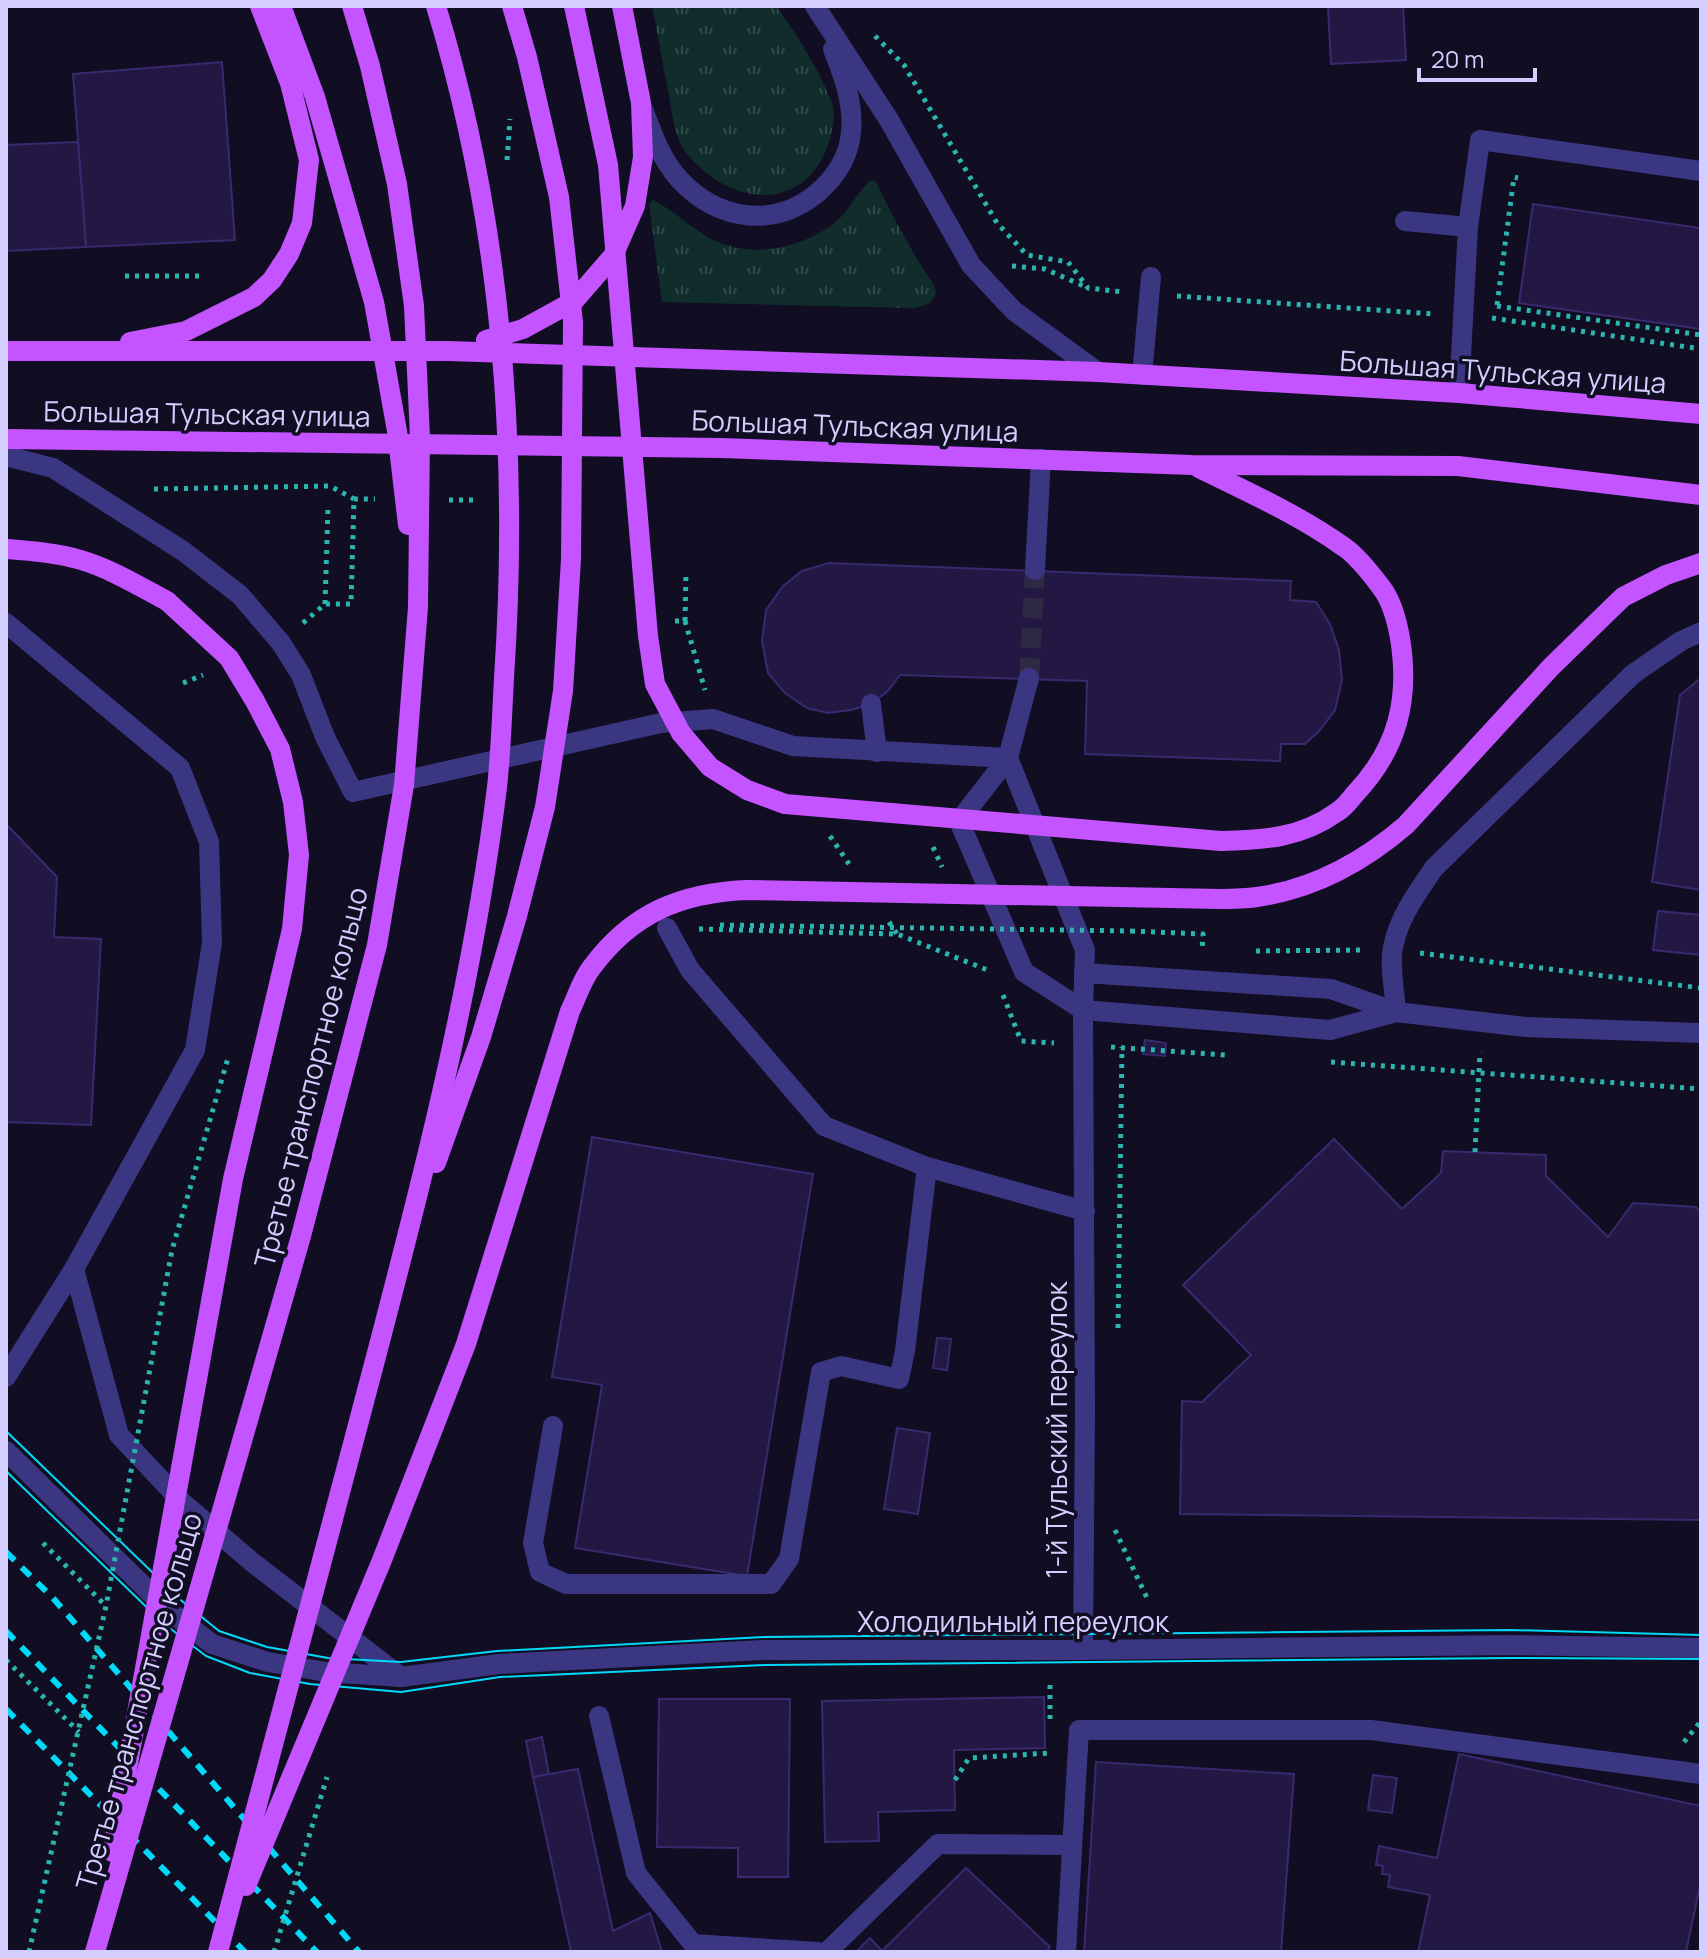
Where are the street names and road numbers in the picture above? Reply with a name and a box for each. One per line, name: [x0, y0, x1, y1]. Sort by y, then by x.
street label: Большая Тульская улица: [1339, 341, 1667, 401]
street label: Большая Тульская улица: [43, 391, 371, 435]
street label: Большая Тульская улица: [691, 400, 1019, 450]
street label: Третье транспортное кольцо: [244, 883, 376, 1271]
street label: 1-й Тульский переулок: [1037, 1280, 1075, 1578]
street label: Третье транспортное кольцо: [66, 1508, 210, 1894]
street label: Холодильный переулок: [857, 1602, 1170, 1640]

